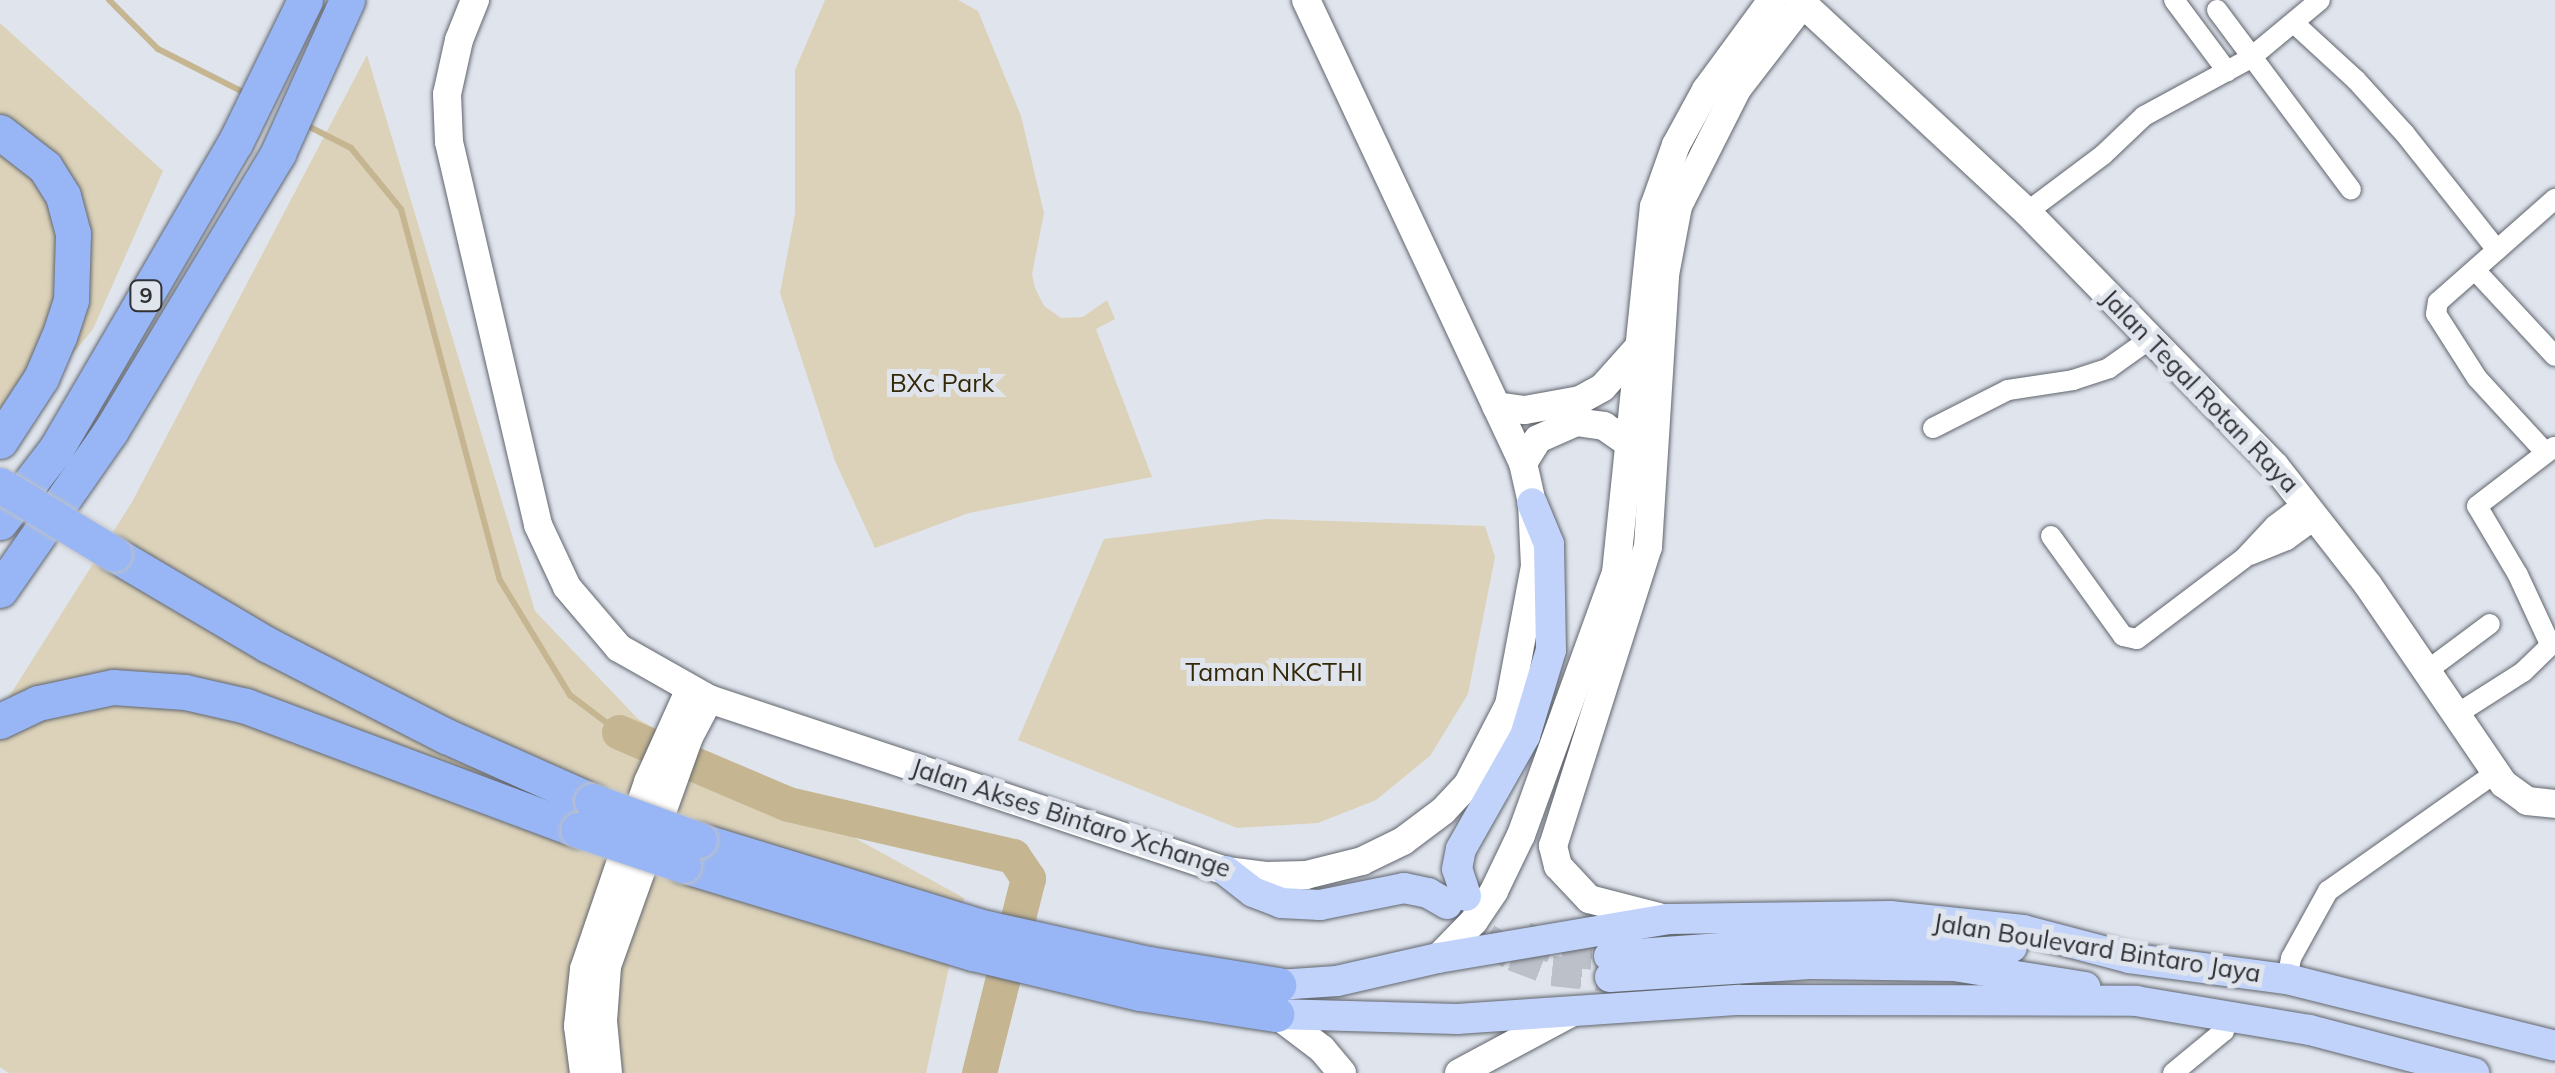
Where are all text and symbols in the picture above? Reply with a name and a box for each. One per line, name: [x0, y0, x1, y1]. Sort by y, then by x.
road number: 9: [128, 279, 164, 313]
street label: Jalan Tegal Rotan Raya: [2095, 283, 2305, 499]
park label: BXc Park: [890, 368, 994, 398]
park label: Taman NKCTHI: [1185, 657, 1363, 687]
street label: Jalan Akses Bintaro Xchange: [908, 752, 1234, 884]
street label: Jalan Boulevard Bintaro Jaya: [1931, 907, 2263, 989]

